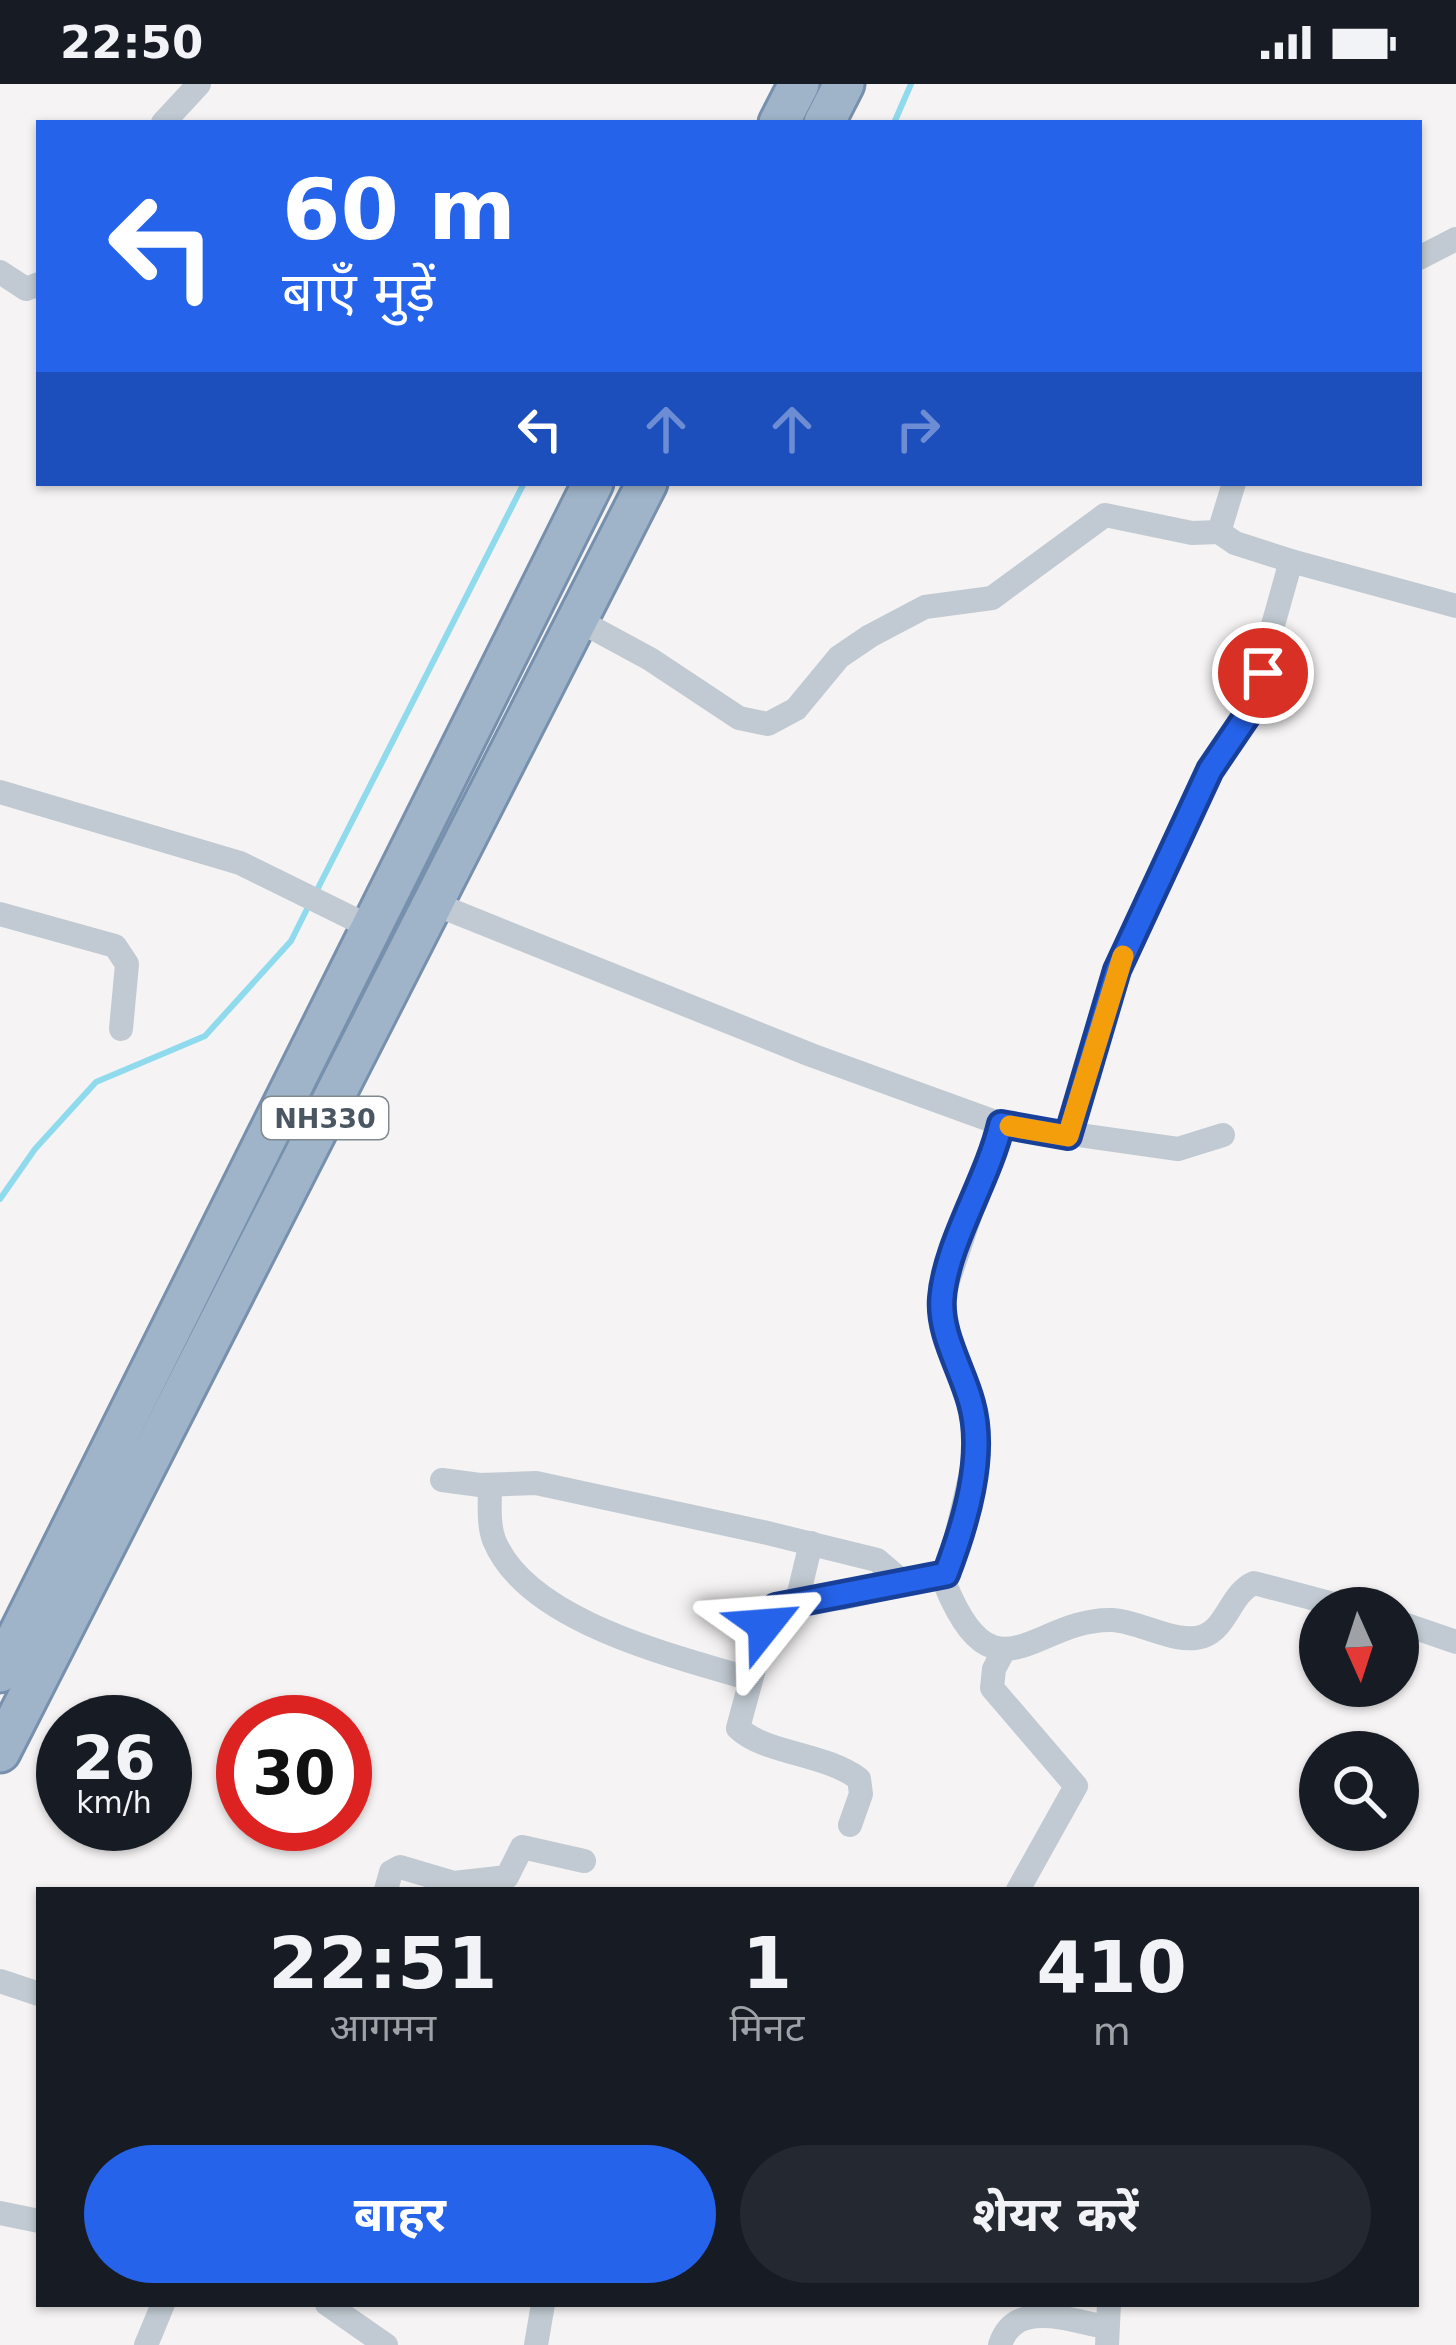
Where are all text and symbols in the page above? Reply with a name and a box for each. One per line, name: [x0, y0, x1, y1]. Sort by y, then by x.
text: 22:50: [60, 16, 203, 69]
text: 60 m: [282, 161, 516, 259]
icon: left: [84, 168, 240, 324]
text: बाएँ मुड़ें: [282, 261, 435, 324]
icon: left: [507, 396, 573, 462]
icon: ahead: [633, 396, 699, 462]
icon: ahead: [759, 396, 825, 462]
icon: right: [885, 396, 951, 462]
pin: [1212, 622, 1314, 724]
icon: arrive: [1230, 640, 1296, 706]
road number: NH330: [262, 1097, 388, 1139]
position arrow: [702, 1562, 828, 1688]
north arrow: [1299, 1587, 1419, 1707]
map controls: [1299, 1587, 1419, 1851]
speed limit sign: 30: [216, 1695, 372, 1851]
text: 26: [72, 1723, 156, 1793]
button: search: [1299, 1731, 1419, 1851]
text: km/h: [76, 1785, 152, 1820]
text: 22:51: [268, 1921, 497, 2005]
text: 1: [742, 1921, 792, 2005]
text: 410: [1036, 1925, 1187, 2009]
text: आगमन: [329, 2005, 436, 2050]
text: मिनट: [730, 2005, 804, 2050]
text: m: [1093, 2009, 1131, 2054]
button: बाहर: [84, 2145, 716, 2283]
button: शेयर करें: [740, 2145, 1371, 2283]

